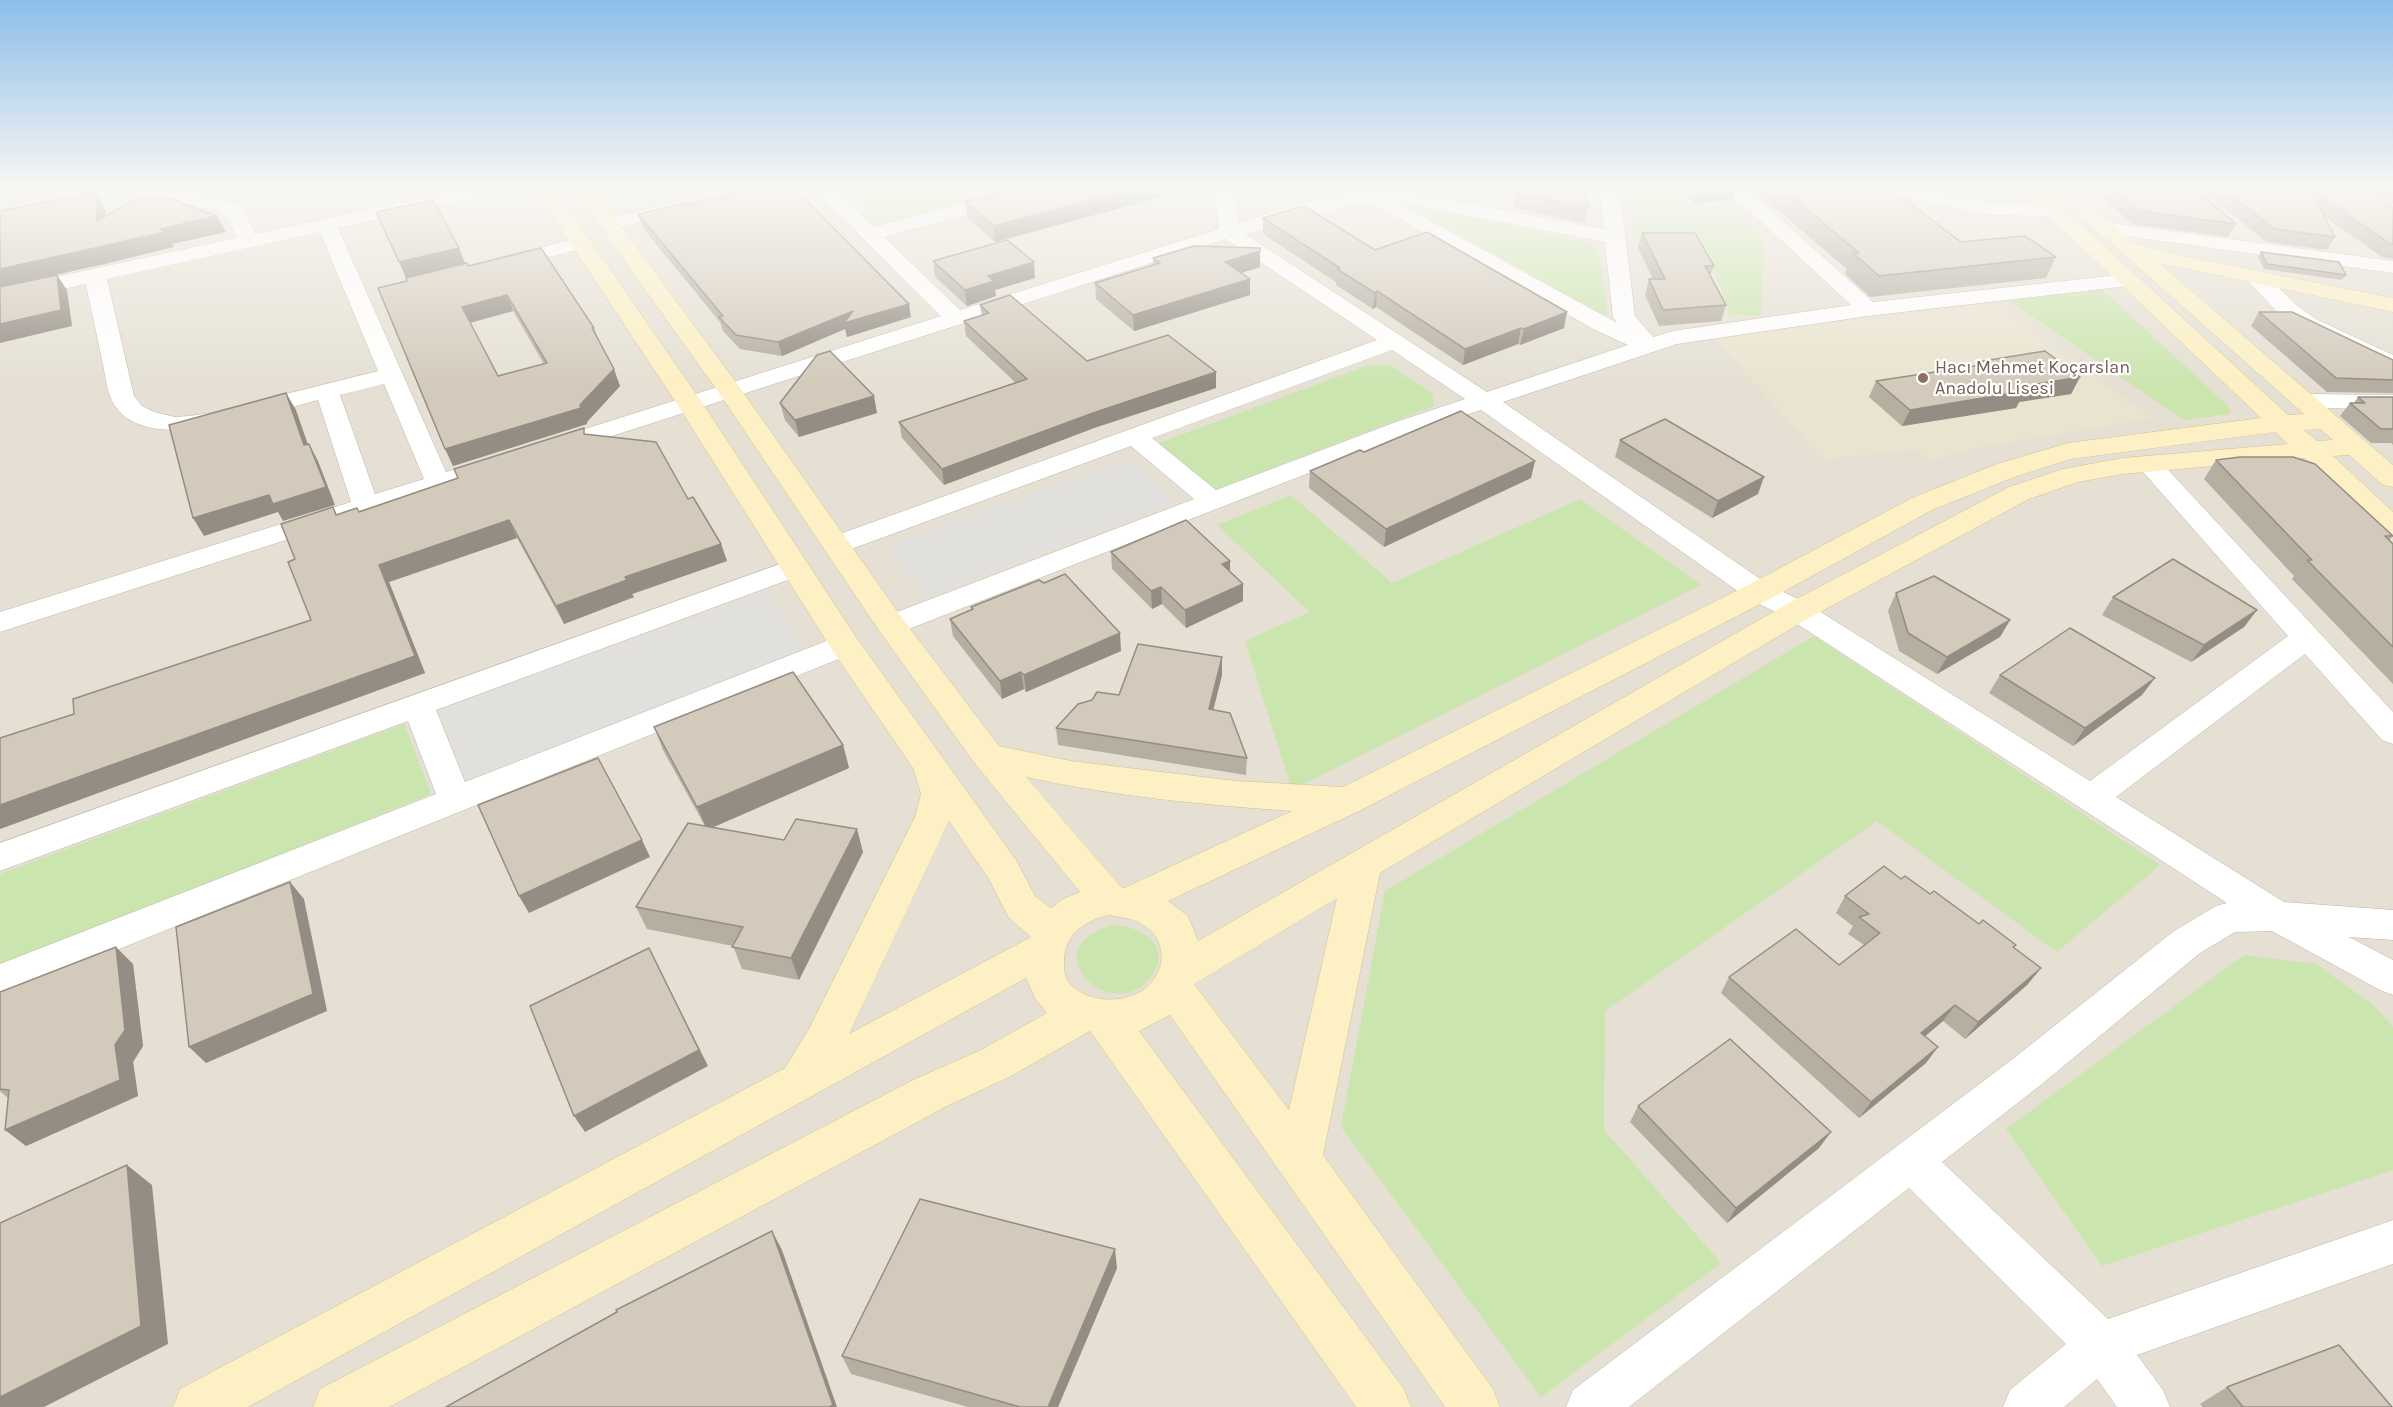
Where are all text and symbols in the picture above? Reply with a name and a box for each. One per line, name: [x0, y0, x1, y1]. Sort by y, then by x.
place label: Hacı Mehmet Koçarslan Anadolu Lisesi: [1935, 357, 2130, 400]
marker: Hacı Mehmet Koçarslan Anadolu Lisesi: [1916, 371, 1930, 385]

